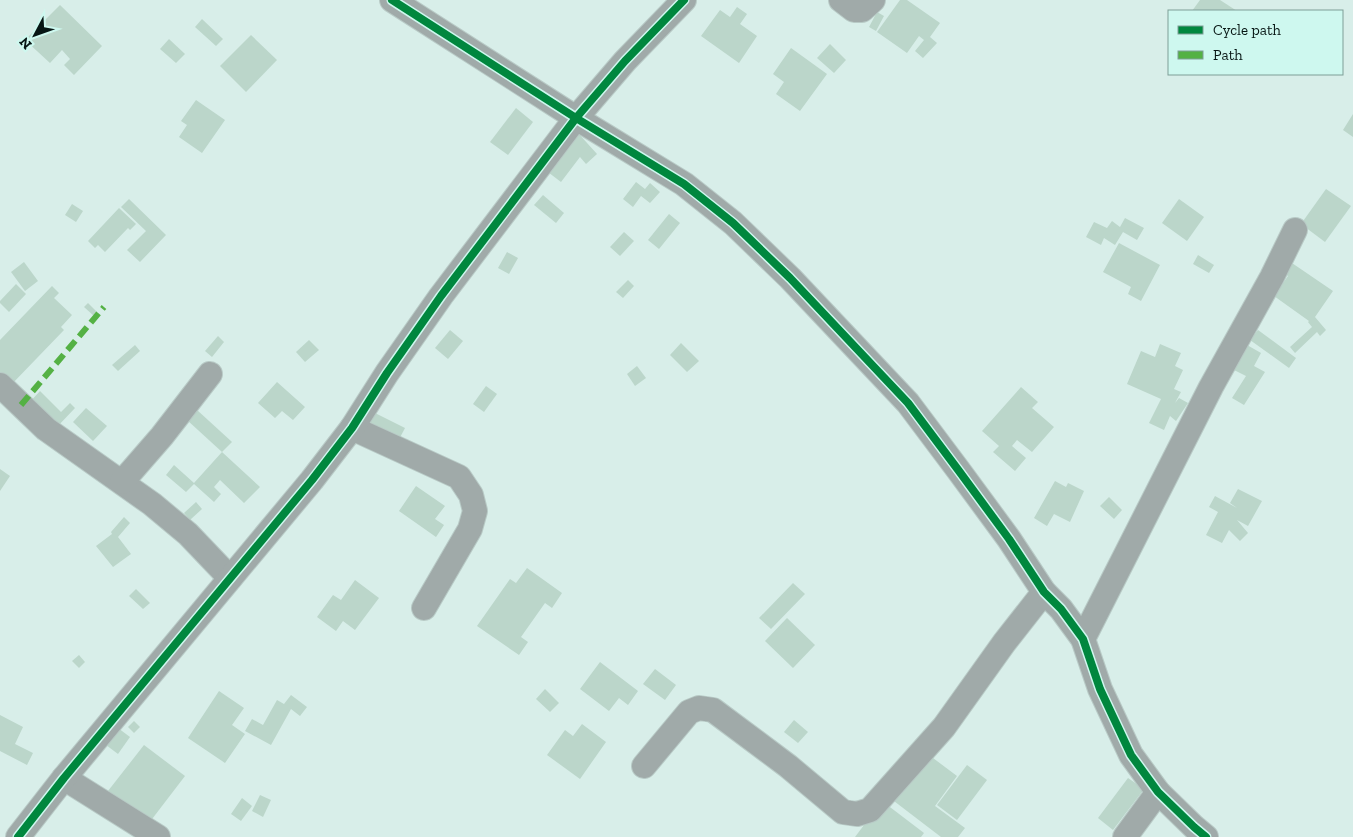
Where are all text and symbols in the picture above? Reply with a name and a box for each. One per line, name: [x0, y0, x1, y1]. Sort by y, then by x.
north arrow: [10, 10, 60, 60]
legend: [1168, 10, 1343, 75]
text: Cycle path: [1213, 21, 1282, 39]
text: N: [15, 33, 35, 53]
text: Path: [1213, 46, 1243, 64]

